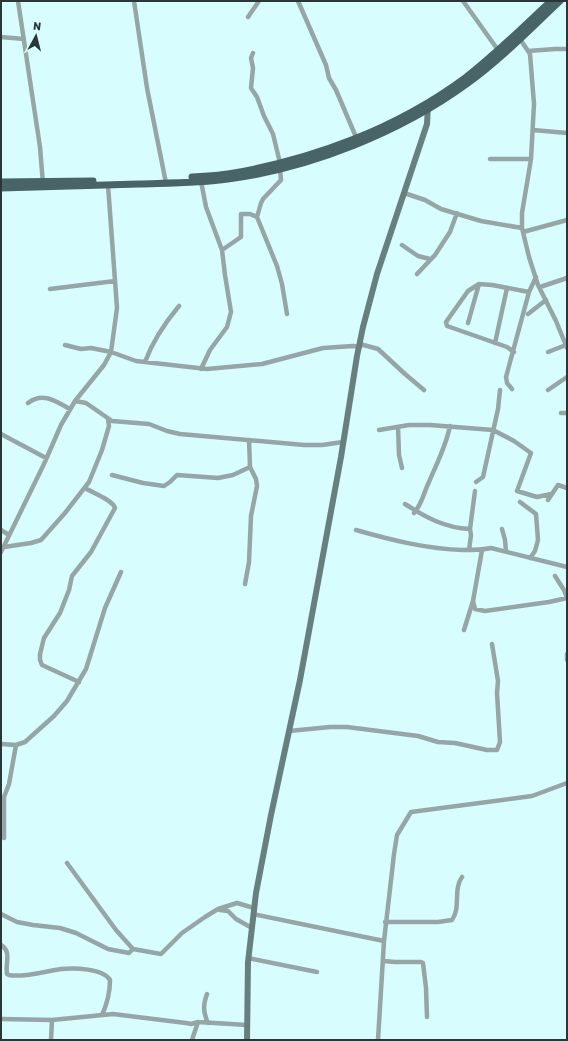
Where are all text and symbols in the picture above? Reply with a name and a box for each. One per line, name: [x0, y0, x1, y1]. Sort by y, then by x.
north arrow: [16, 16, 56, 56]
text: N: [32, 20, 42, 34]

